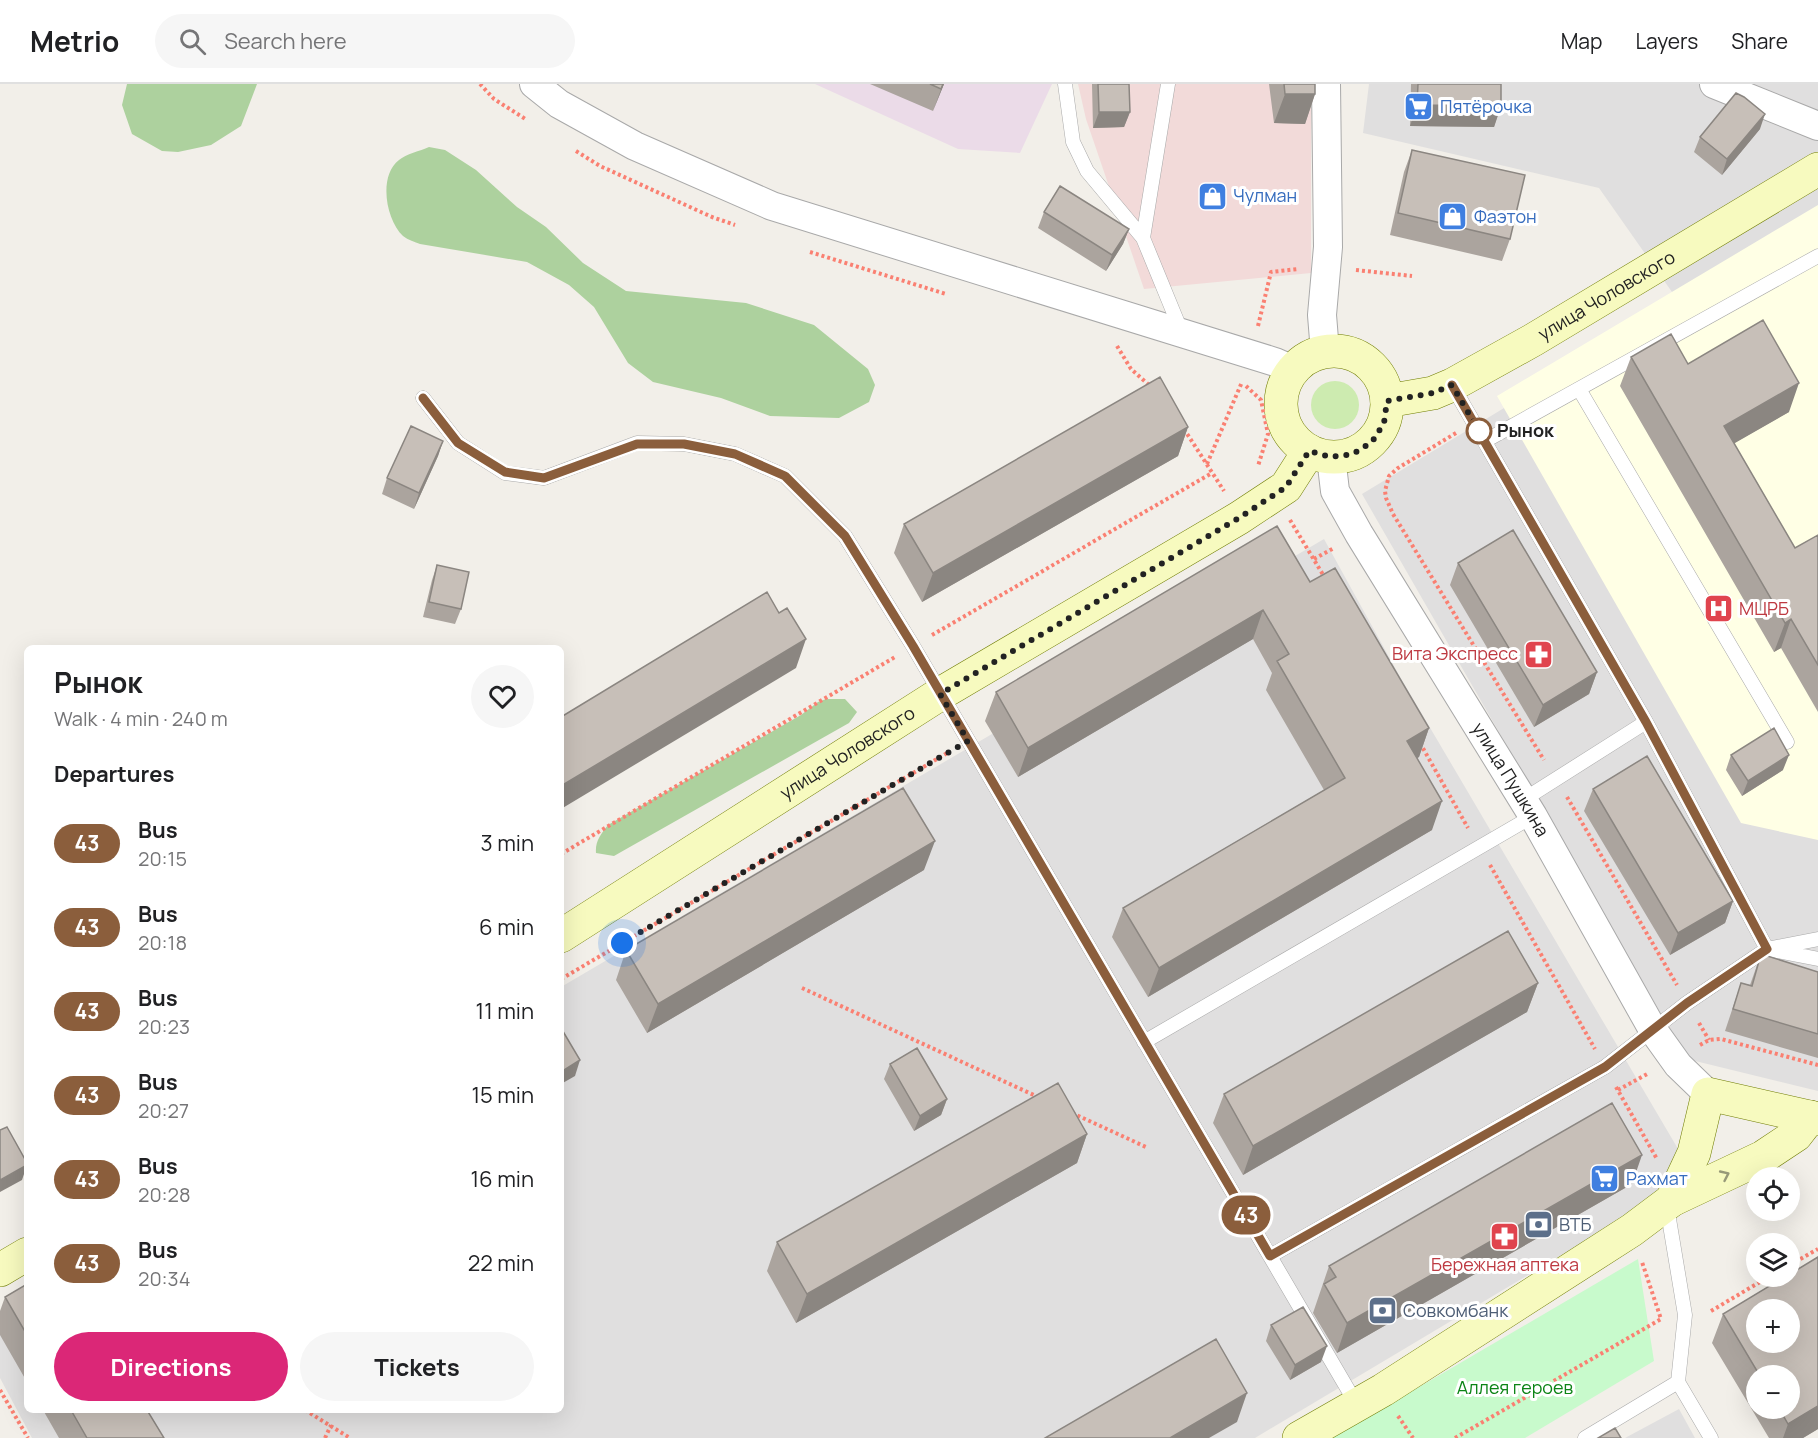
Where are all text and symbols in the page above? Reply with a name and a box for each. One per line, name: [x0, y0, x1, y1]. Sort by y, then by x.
search box: [155, 14, 575, 68]
text: Metrio: [30, 22, 119, 60]
icon: search: [176, 25, 209, 58]
text: Search here: [224, 26, 347, 56]
text: Map: [1561, 27, 1602, 55]
text: Layers: [1635, 27, 1698, 55]
text: Share: [1731, 27, 1788, 55]
supermarket icon: Пятёрочка: [1403, 91, 1435, 123]
place label: Пятёрочка: [1440, 94, 1532, 118]
shop icon: Чулман: [1196, 180, 1228, 212]
place label: Чулман: [1233, 183, 1297, 207]
shop icon: Фаэтон: [1437, 201, 1469, 233]
place label: Фаэтон: [1474, 204, 1537, 228]
street label: улица Чоловского: [1533, 245, 1679, 345]
marker: Рынок: [1466, 418, 1492, 444]
place label: Рынок: [1497, 418, 1555, 442]
hospital icon: МЦРБ: [1702, 593, 1734, 625]
place label: МЦРБ: [1739, 596, 1789, 620]
pharmacy icon: Вита Экспресс: [1523, 638, 1555, 670]
place label: Вита Экспресс: [1392, 641, 1518, 665]
text: Рынок: [54, 663, 142, 701]
button: heart: [471, 665, 534, 728]
street label: улица Чоловского: [775, 700, 919, 804]
text: Walk · 4 min · 240 m: [54, 705, 228, 732]
street label: улица Пушкина: [1467, 717, 1555, 841]
text: Departures: [54, 759, 174, 789]
text: Bus: [138, 815, 178, 845]
text: 3 min: [481, 828, 534, 858]
text: 43: [75, 829, 100, 857]
text: 20:15: [138, 845, 187, 872]
text: Bus: [138, 899, 178, 929]
text: 6 min: [479, 912, 534, 942]
text: 43: [75, 913, 100, 941]
your location: [607, 928, 637, 958]
text: 20:18: [138, 929, 187, 956]
text: Bus: [138, 983, 178, 1013]
text: 11 min: [476, 996, 534, 1026]
text: 43: [75, 997, 100, 1025]
text: 20:23: [138, 1013, 190, 1040]
text: Bus: [138, 1067, 178, 1097]
text: 15 min: [471, 1080, 534, 1110]
text: 43: [75, 1081, 100, 1109]
text: 20:27: [138, 1097, 189, 1124]
text: Bus: [138, 1151, 178, 1181]
supermarket icon: Рахмат: [1589, 1163, 1621, 1195]
text: 16 min: [471, 1164, 534, 1194]
text: 43: [75, 1165, 100, 1193]
place label: Рахмат: [1626, 1166, 1688, 1190]
map controls: [1746, 1167, 1800, 1419]
button: locate: [1746, 1167, 1800, 1221]
one-way arrow: [1718, 1171, 1729, 1183]
text: 20:28: [138, 1181, 191, 1208]
line badge: 43: [1219, 1196, 1273, 1234]
text: 43: [1234, 1201, 1259, 1229]
bank icon: ВТБ: [1522, 1209, 1554, 1241]
place label: ВТБ: [1559, 1212, 1591, 1236]
pharmacy icon: Бережная аптека: [1489, 1220, 1521, 1252]
button: layers: [1746, 1233, 1800, 1287]
text: Bus: [138, 1235, 178, 1265]
text: 22 min: [468, 1248, 534, 1278]
text: 43: [75, 1249, 100, 1277]
place label: Бережная аптека: [1431, 1252, 1579, 1276]
text: 20:34: [138, 1265, 190, 1292]
bank icon: Совкомбанк: [1366, 1295, 1398, 1327]
place label: Совкомбанк: [1403, 1298, 1509, 1322]
button: +: [1746, 1299, 1800, 1353]
button: Directions: [54, 1332, 288, 1401]
button: Tickets: [300, 1332, 534, 1401]
button: −: [1746, 1365, 1800, 1419]
park label: Аллея героев: [1457, 1375, 1574, 1399]

